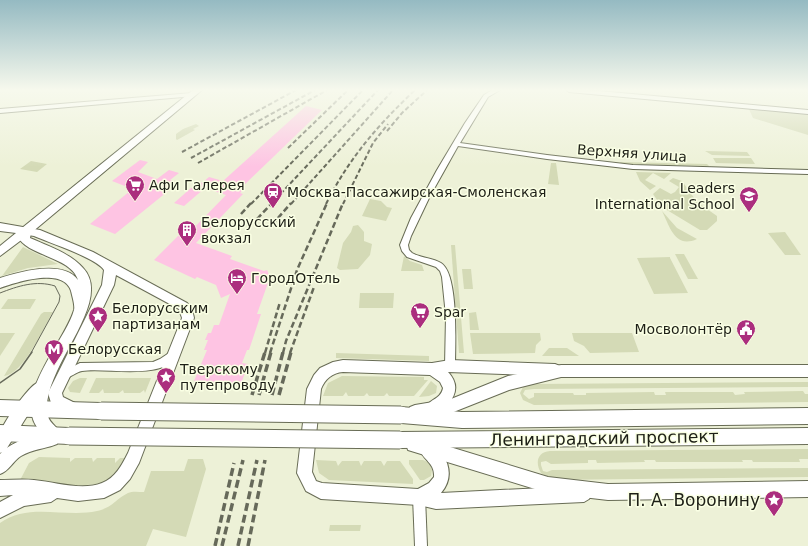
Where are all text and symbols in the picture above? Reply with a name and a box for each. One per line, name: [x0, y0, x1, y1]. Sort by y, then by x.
street label: Верхняя улица: [576, 141, 688, 165]
supermarket icon: Афи Галерея: [124, 174, 146, 202]
place label: Афи Галерея: [149, 177, 245, 193]
place label: Leaders International School: [595, 180, 735, 212]
station icon: Москва-Пассажирская-Смоленская: [262, 181, 284, 209]
place label: Москва-Пассажирская-Смоленская: [287, 184, 546, 200]
school or university icon: Leaders International School: [738, 185, 760, 213]
place label: Белорусский вокзал: [201, 214, 296, 246]
building icon: Белорусский вокзал: [176, 219, 198, 247]
hotel icon: ГородОтель: [226, 267, 248, 295]
place label: ГородОтель: [251, 270, 340, 286]
place label: Белорусским партизанам: [112, 300, 208, 332]
supermarket icon: Spar: [409, 301, 431, 329]
place label: Spar: [434, 304, 466, 320]
place icon: Белорусским партизанам: [87, 305, 109, 333]
public building icon: Мосволонтёр: [735, 318, 757, 346]
place label: Мосволонтёр: [635, 321, 732, 337]
metro station icon: Белорусская: [43, 338, 65, 366]
place label: Белорусская: [68, 341, 162, 357]
place label: Тверскому путепроводу: [179, 361, 276, 393]
place icon: Тверскому путепроводу: [155, 366, 177, 394]
street label: Ленинградский проспект: [489, 426, 719, 450]
place icon: П. А. Воронину: [763, 489, 785, 517]
place label: П. А. Воронину: [627, 490, 760, 510]

